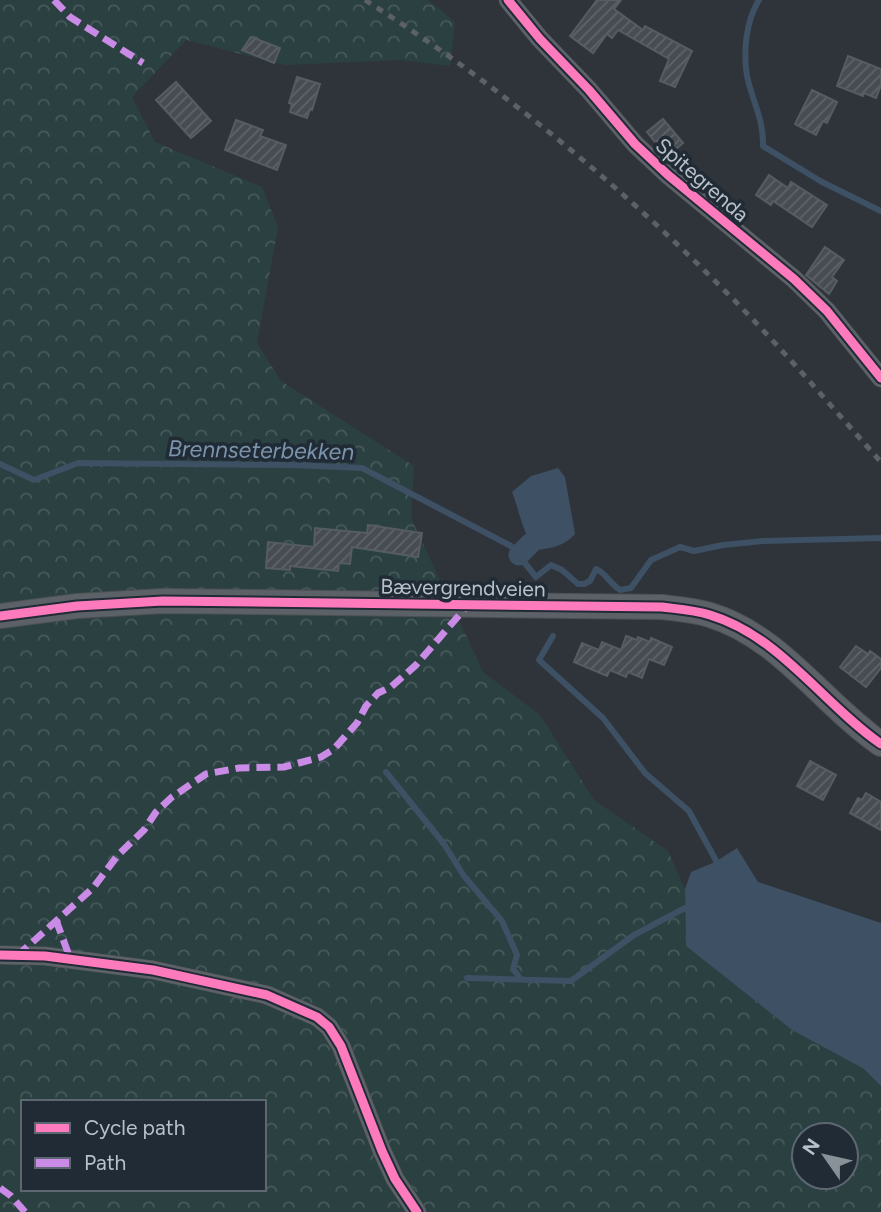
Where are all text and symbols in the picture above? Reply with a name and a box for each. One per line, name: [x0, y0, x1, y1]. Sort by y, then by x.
street label: Spitegrenda: [651, 132, 754, 227]
water label: Brennseterbekken: [168, 434, 355, 466]
street label: Bævergrendveien: [380, 574, 546, 601]
legend: [21, 1100, 266, 1191]
text: Cycle path: [84, 1115, 185, 1140]
north arrow: [790, 1121, 860, 1191]
text: N: [798, 1134, 825, 1159]
text: Path: [84, 1150, 126, 1175]

